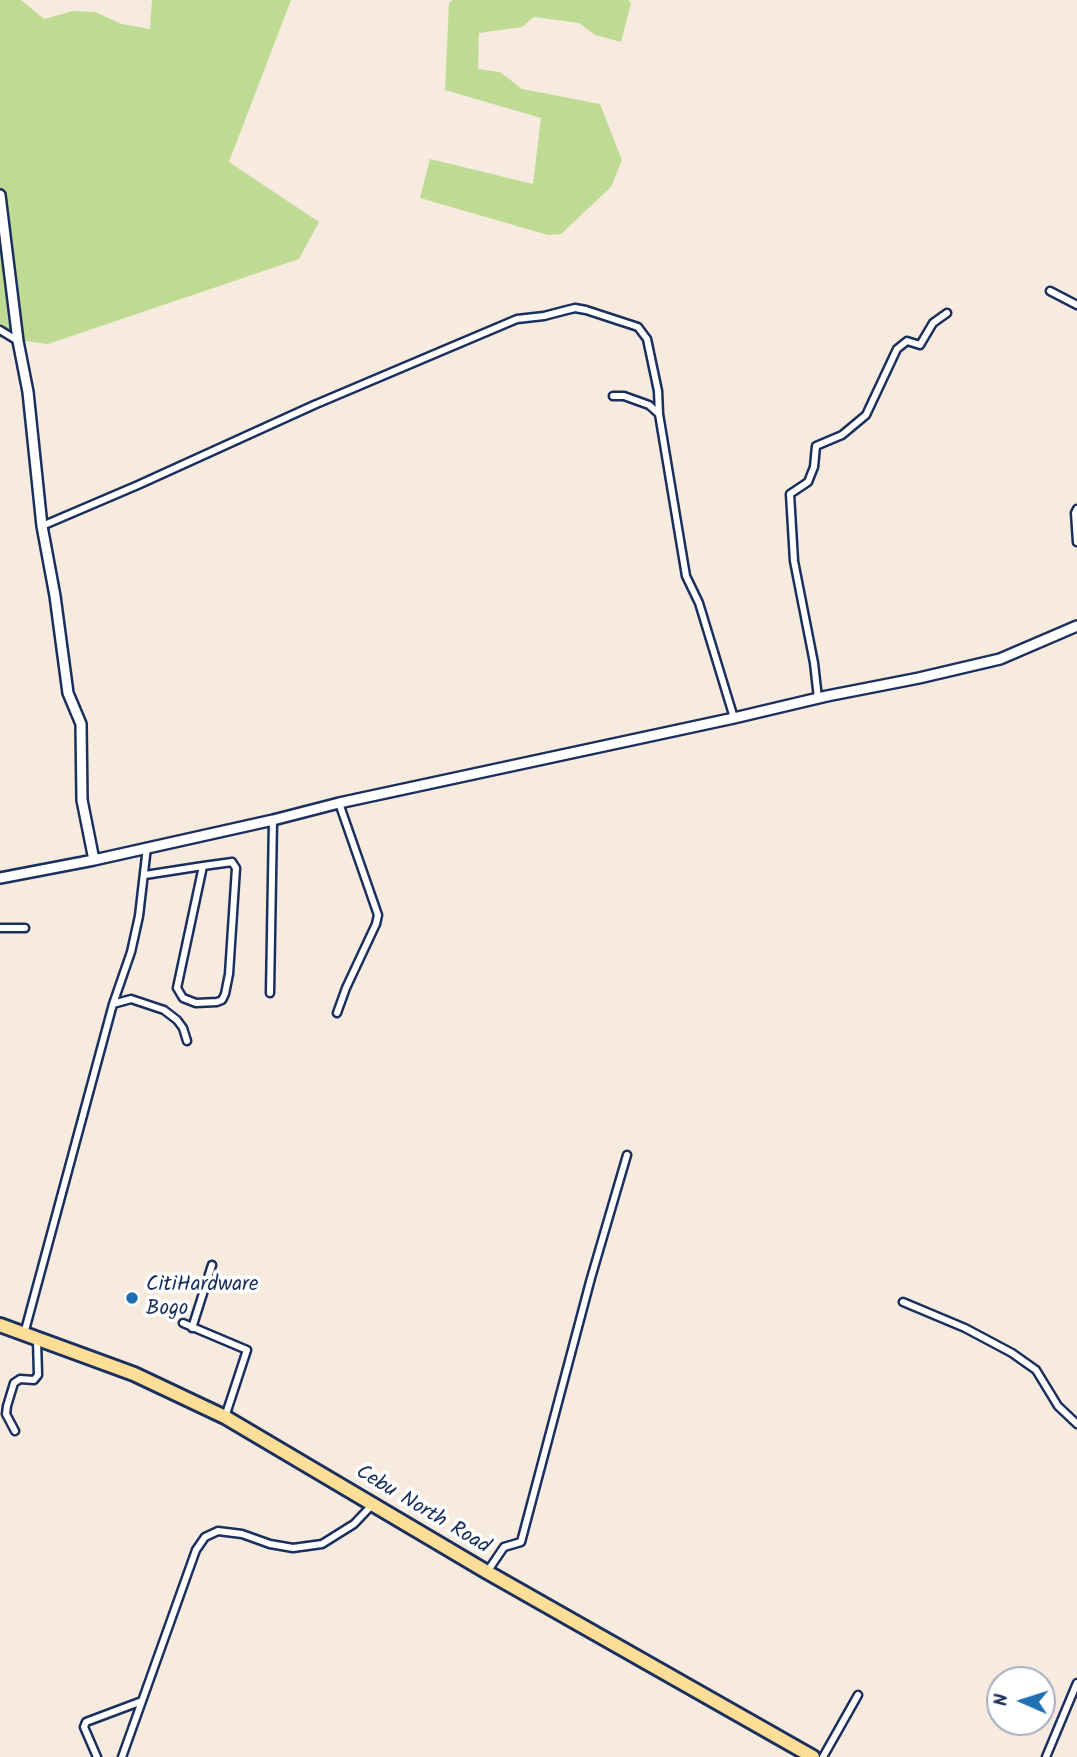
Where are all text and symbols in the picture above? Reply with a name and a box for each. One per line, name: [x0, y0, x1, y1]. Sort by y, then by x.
place label: CitiHardware Bogo: [146, 1273, 258, 1323]
marker: CitiHardware Bogo: [124, 1290, 140, 1306]
street label: Cebu North Road: [350, 1461, 494, 1561]
north arrow: [986, 1666, 1056, 1736]
text: N: [987, 1693, 1017, 1707]

